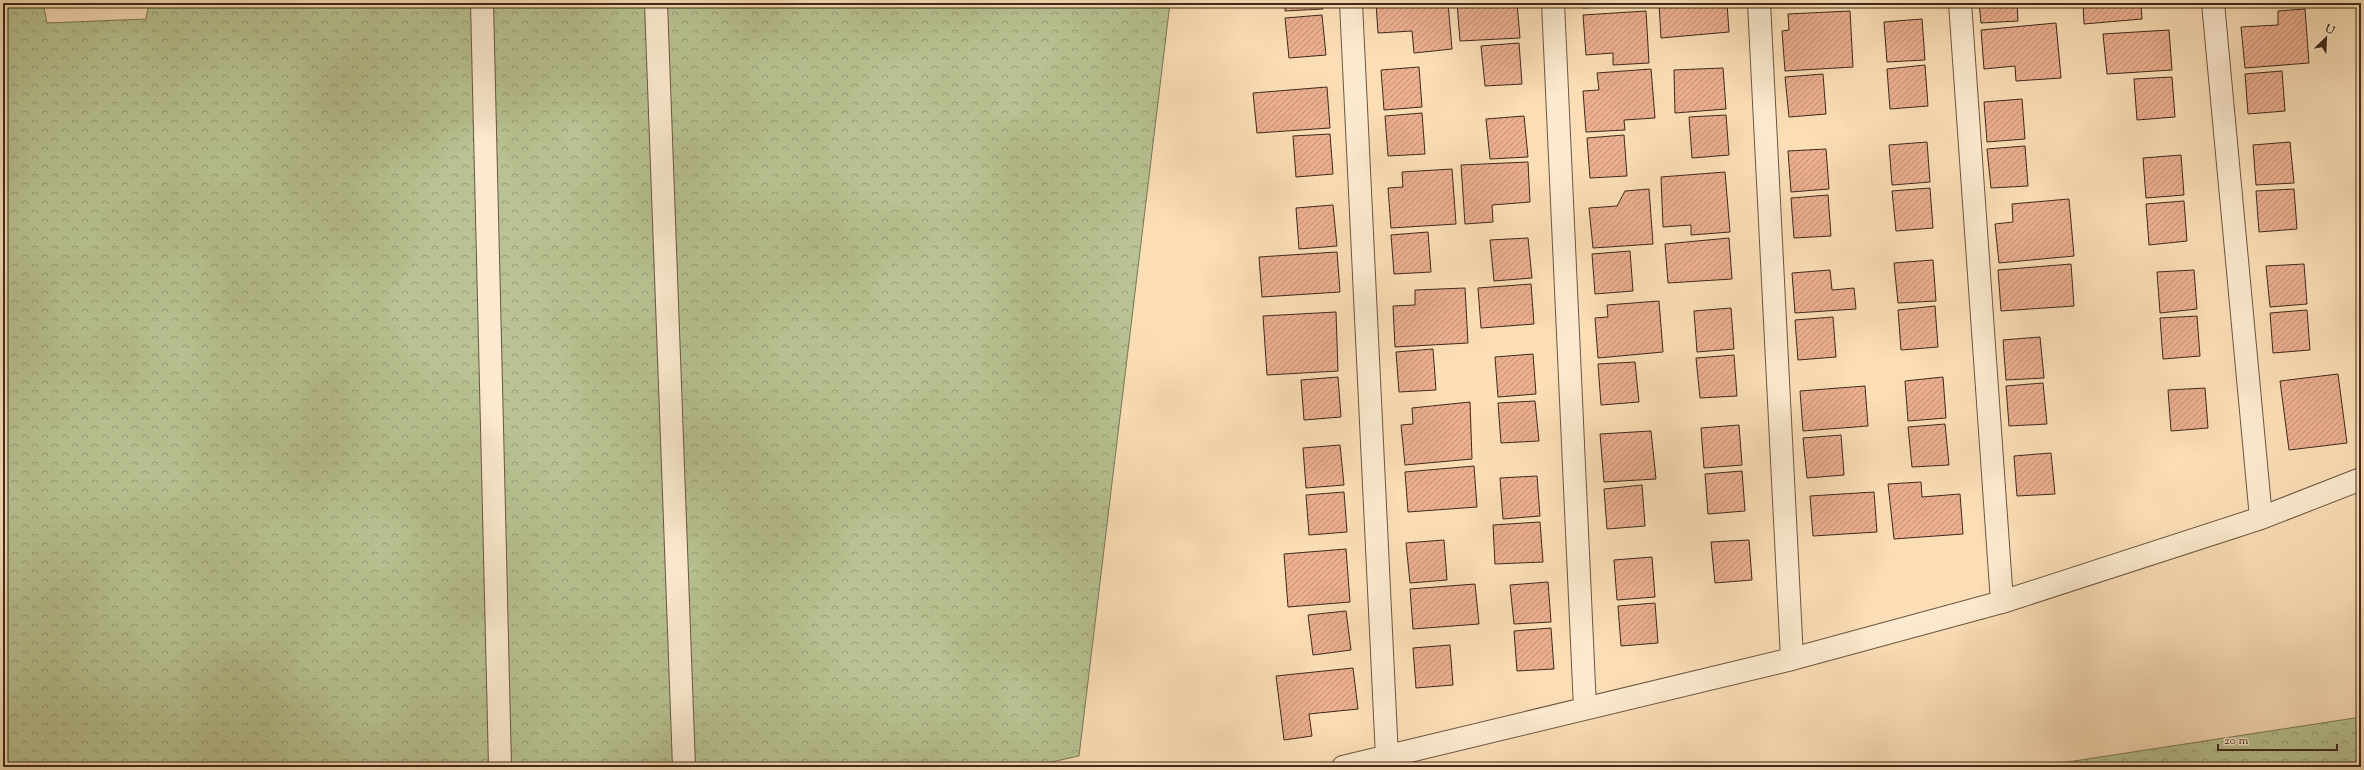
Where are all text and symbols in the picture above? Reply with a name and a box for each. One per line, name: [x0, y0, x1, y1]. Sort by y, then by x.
north arrow: [2306, 18, 2346, 58]
text: U: [2321, 20, 2337, 39]
scale bar: [2218, 726, 2337, 752]
text: 20 m: [2224, 732, 2249, 750]

